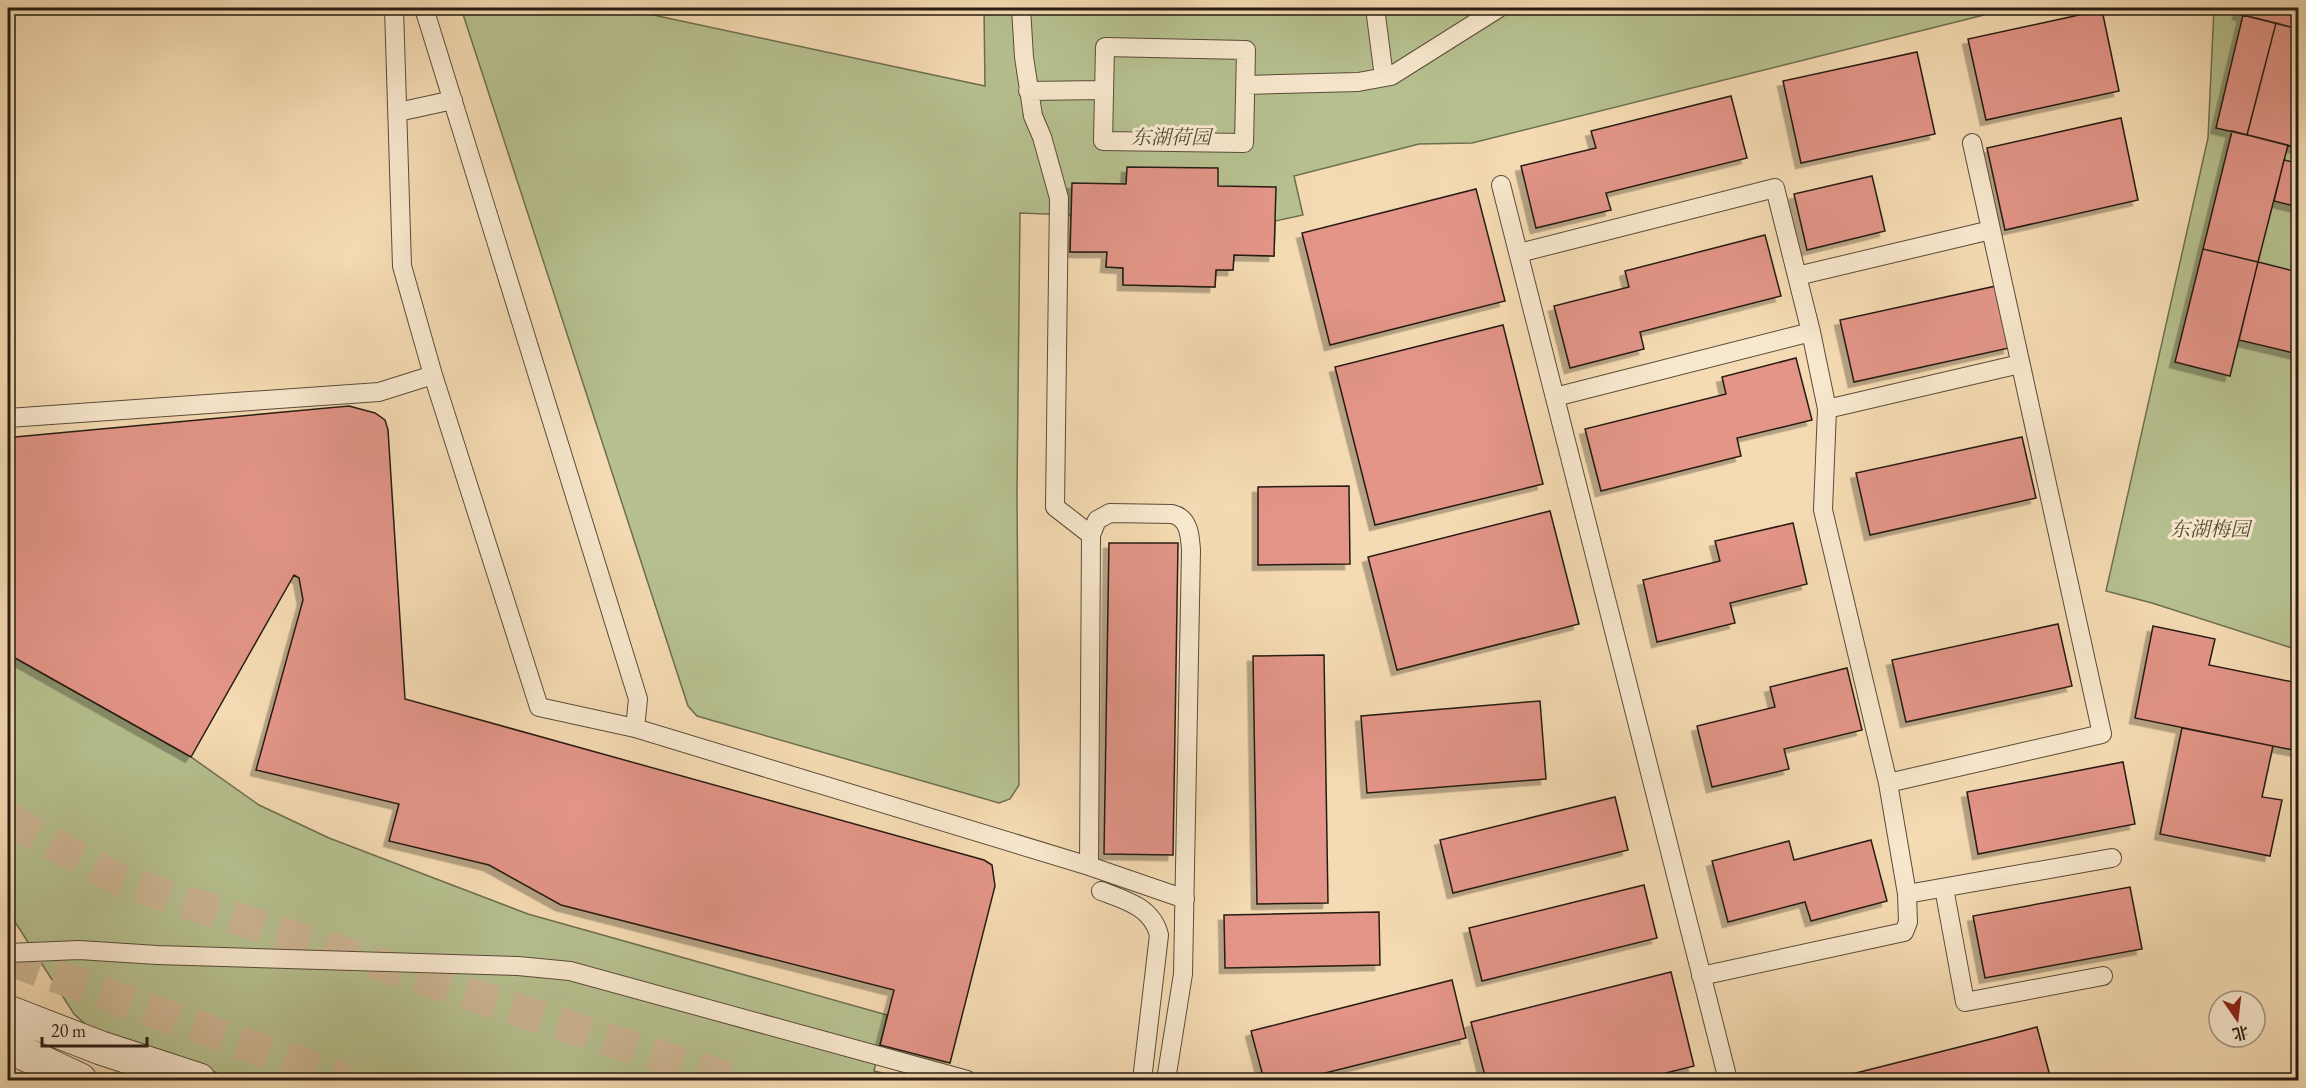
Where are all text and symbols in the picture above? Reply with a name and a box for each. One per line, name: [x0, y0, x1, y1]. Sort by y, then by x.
park label: 东湖荷园: [1131, 124, 1214, 150]
park label: 东湖梅园: [2170, 516, 2253, 542]
north arrow: [2207, 989, 2267, 1049]
scale bar: [42, 1010, 147, 1048]
text: 20 m: [51, 1019, 86, 1042]
text: 北: [2230, 1021, 2251, 1045]

